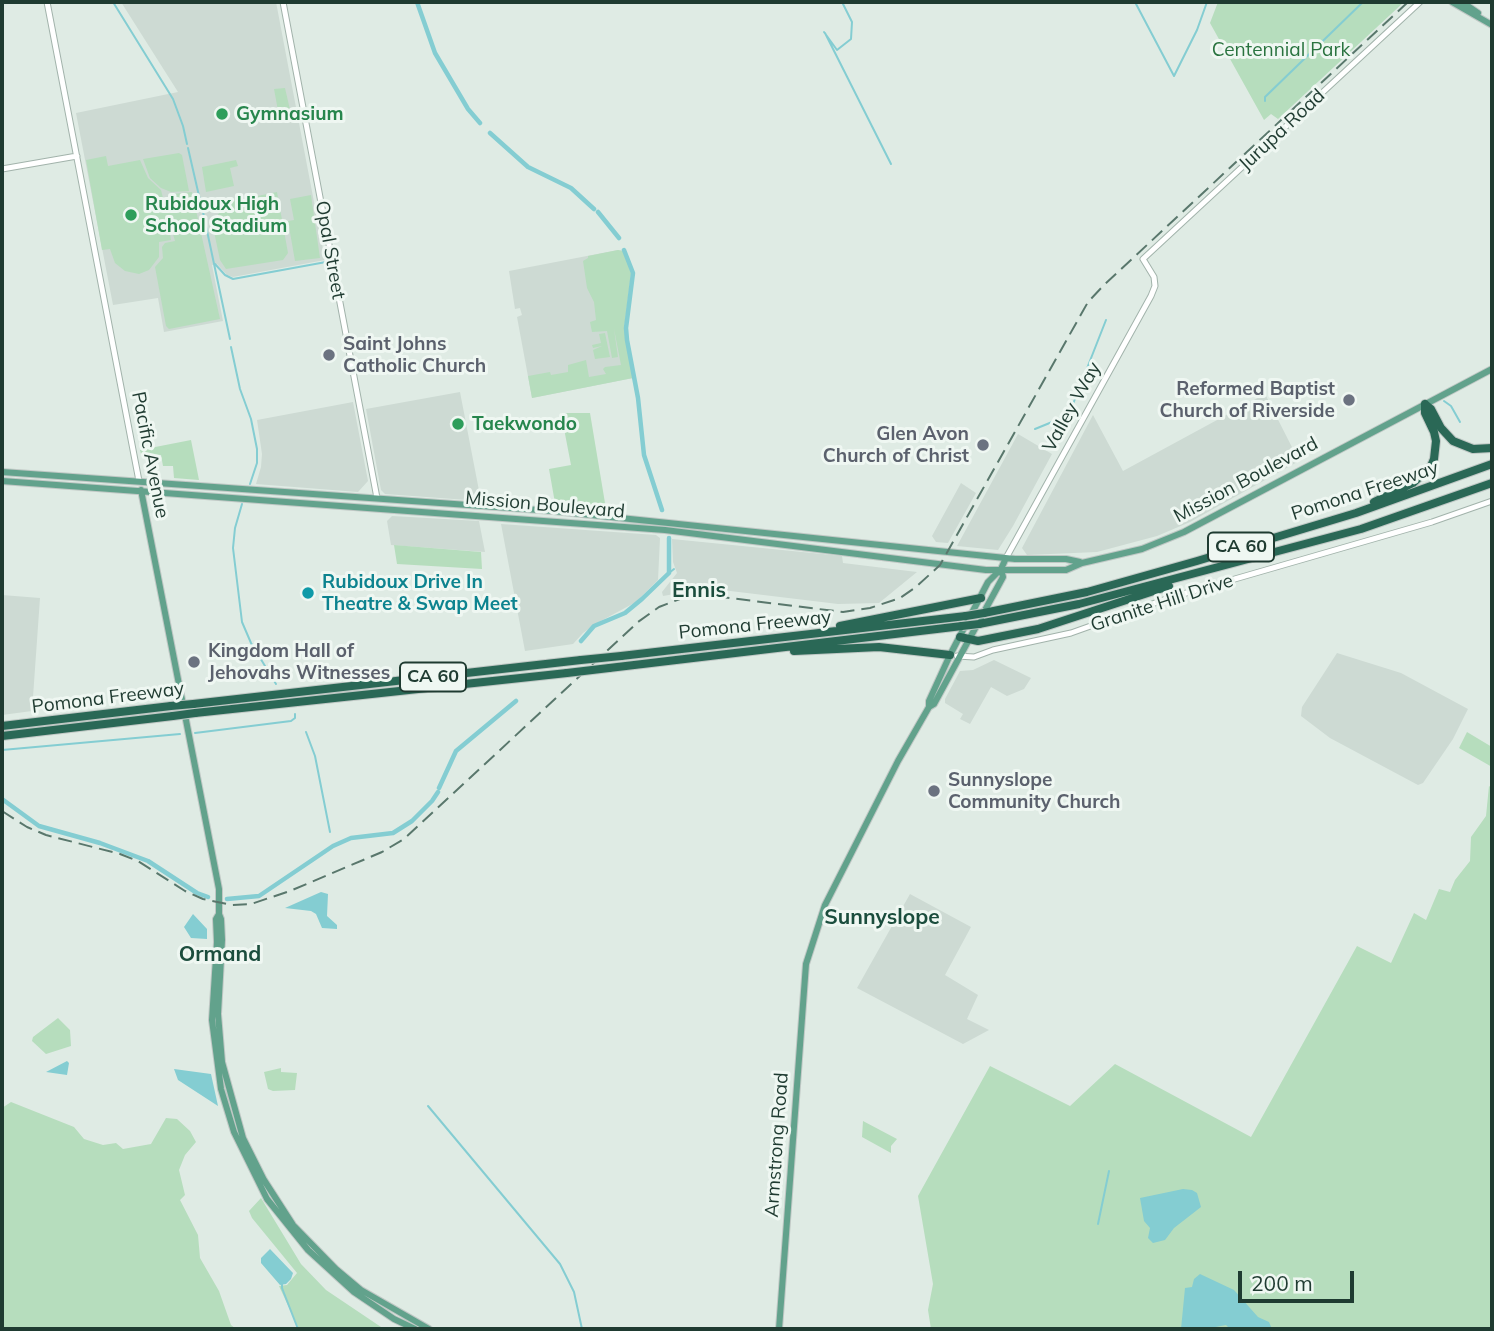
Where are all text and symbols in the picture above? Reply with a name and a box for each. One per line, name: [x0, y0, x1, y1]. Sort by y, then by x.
park label: Centennial Park: [1212, 39, 1350, 61]
street label: Jurupa Road: [1234, 84, 1330, 176]
place label: Gymnasium: [236, 103, 344, 125]
marker: Gymnasium: [214, 106, 230, 122]
place label: Rubidoux High School Stadium: [145, 193, 287, 237]
street label: Opal Street: [310, 199, 350, 301]
marker: Rubidoux High School Stadium: [123, 207, 139, 223]
place label: Saint Johns Catholic Church: [343, 333, 486, 377]
marker: Saint Johns Catholic Church: [321, 347, 337, 363]
street label: Valley Way: [1038, 358, 1106, 456]
place label: Reformed Baptist Church of Riverside: [1159, 378, 1335, 422]
street label: Pacific Avenue: [127, 390, 173, 520]
marker: Reformed Baptist Church of Riverside: [1341, 392, 1357, 408]
place label: Taekwondo: [472, 413, 577, 435]
marker: Taekwondo: [450, 416, 466, 432]
place label: Glen Avon Church of Christ: [823, 423, 969, 467]
street label: Mission Boulevard: [1170, 432, 1322, 528]
marker: Glen Avon Church of Christ: [975, 437, 991, 453]
street label: Pomona Freeway: [1289, 456, 1441, 526]
street label: Mission Boulevard: [464, 487, 626, 523]
road number: CA 60: [1208, 532, 1274, 562]
street label: Granite Hill Drive: [1088, 569, 1236, 637]
place label: Rubidoux Drive In Theatre & Swap Meet: [322, 571, 518, 615]
district label: Ennis: [672, 578, 726, 604]
marker: Rubidoux Drive In Theatre & Swap Meet: [300, 585, 316, 601]
street label: Pomona Freeway: [678, 606, 832, 644]
place label: Kingdom Hall of Jehovahs Witnesses: [208, 640, 390, 684]
marker: Kingdom Hall of Jehovahs Witnesses: [186, 654, 202, 670]
road number: CA 60: [400, 662, 466, 692]
street label: Pomona Freeway: [31, 677, 185, 719]
place label: Sunnyslope Community Church: [948, 769, 1121, 813]
marker: Sunnyslope Community Church: [926, 783, 942, 799]
district label: Sunnyslope: [824, 905, 940, 931]
district label: Ormand: [179, 942, 261, 968]
street label: Armstrong Road: [761, 1072, 793, 1218]
scale bar: [1242, 1258, 1358, 1302]
text: 200 m: [1251, 1270, 1313, 1296]

